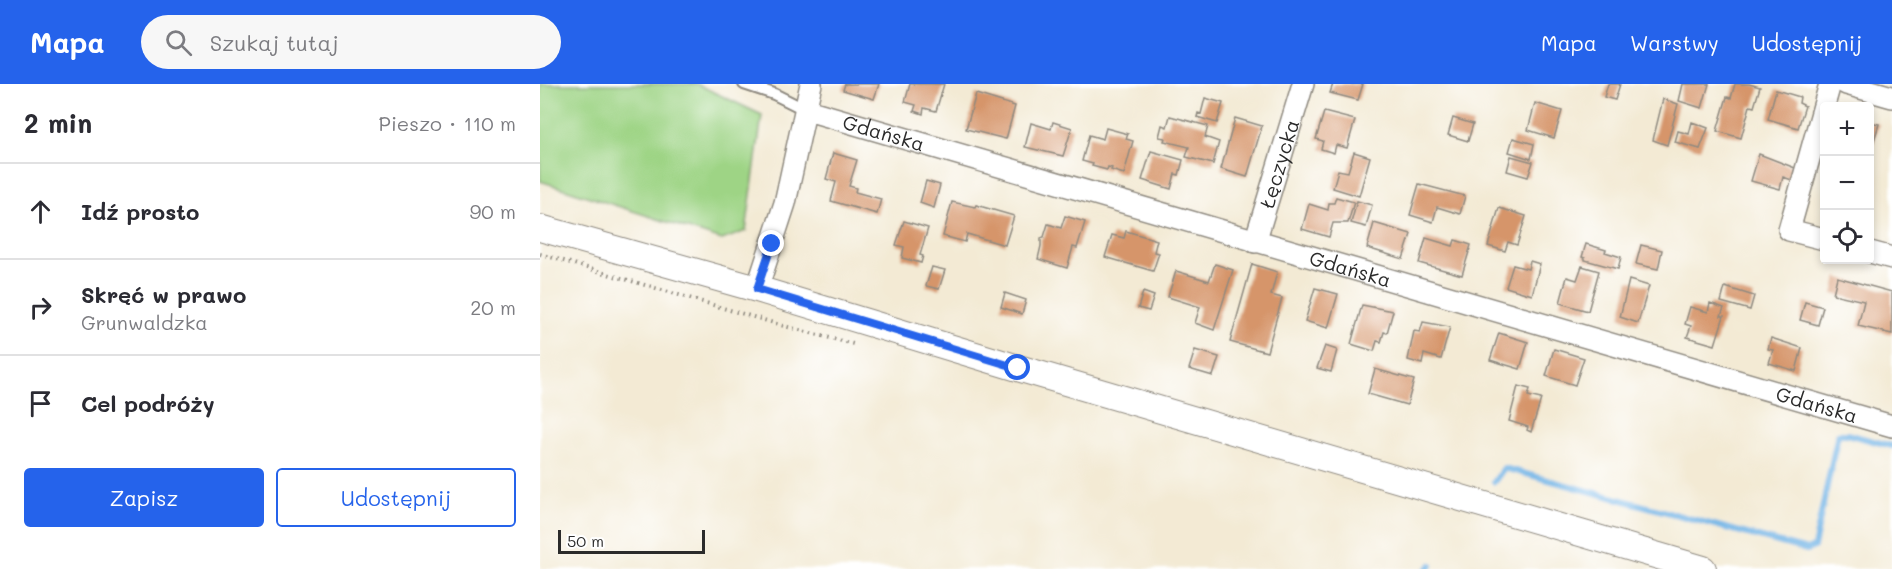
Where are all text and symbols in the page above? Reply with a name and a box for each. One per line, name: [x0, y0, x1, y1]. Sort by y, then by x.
search box: [141, 15, 561, 69]
text: Mapa: [30, 24, 105, 60]
icon: search: [162, 26, 195, 59]
text: Szukaj tutaj: [210, 28, 339, 57]
text: Mapa: [1541, 29, 1597, 56]
text: Warstwy: [1630, 29, 1719, 56]
text: Udostępnij: [1752, 29, 1862, 56]
map controls: [1820, 102, 1874, 264]
button: +: [1820, 102, 1874, 156]
text: 2 min: [24, 106, 92, 140]
street label: Gdańska: [840, 108, 928, 157]
text: Pieszo · 110 m: [379, 110, 516, 136]
street label: Łęczycka: [1253, 116, 1305, 211]
button: −: [1820, 156, 1874, 210]
icon: ahead: [24, 195, 57, 228]
text: Idź prosto: [81, 197, 199, 226]
text: 90 m: [470, 198, 516, 224]
button: locate: [1820, 210, 1874, 264]
route end: [758, 230, 784, 256]
street label: Gdańska: [1307, 244, 1394, 292]
text: Skręć w prawo: [81, 280, 246, 309]
icon: right: [24, 291, 57, 324]
text: 20 m: [470, 294, 516, 320]
text: Grunwaldzka: [81, 309, 208, 335]
route start: [1004, 354, 1030, 380]
street label: Gdańska: [1773, 380, 1861, 428]
icon: arrive: [24, 387, 57, 420]
text: Cel podróży: [81, 389, 215, 418]
button: Zapisz: [24, 468, 264, 527]
button: Udostępnij: [276, 468, 516, 527]
scale bar: [558, 527, 705, 554]
text: 50 m: [567, 530, 604, 551]

